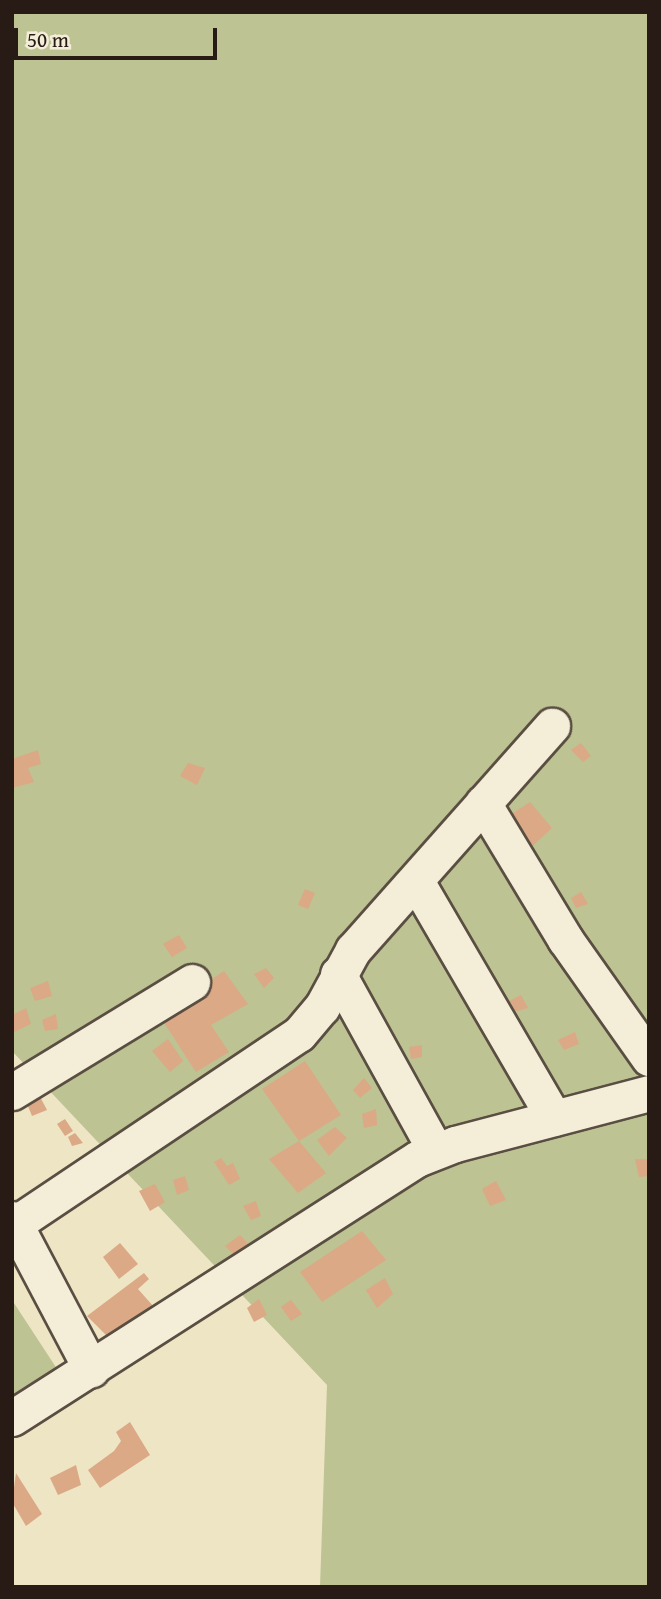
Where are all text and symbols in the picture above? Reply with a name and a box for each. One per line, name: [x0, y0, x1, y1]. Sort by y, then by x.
scale bar: [18, 14, 220, 58]
text: 50 m: [27, 24, 69, 55]

